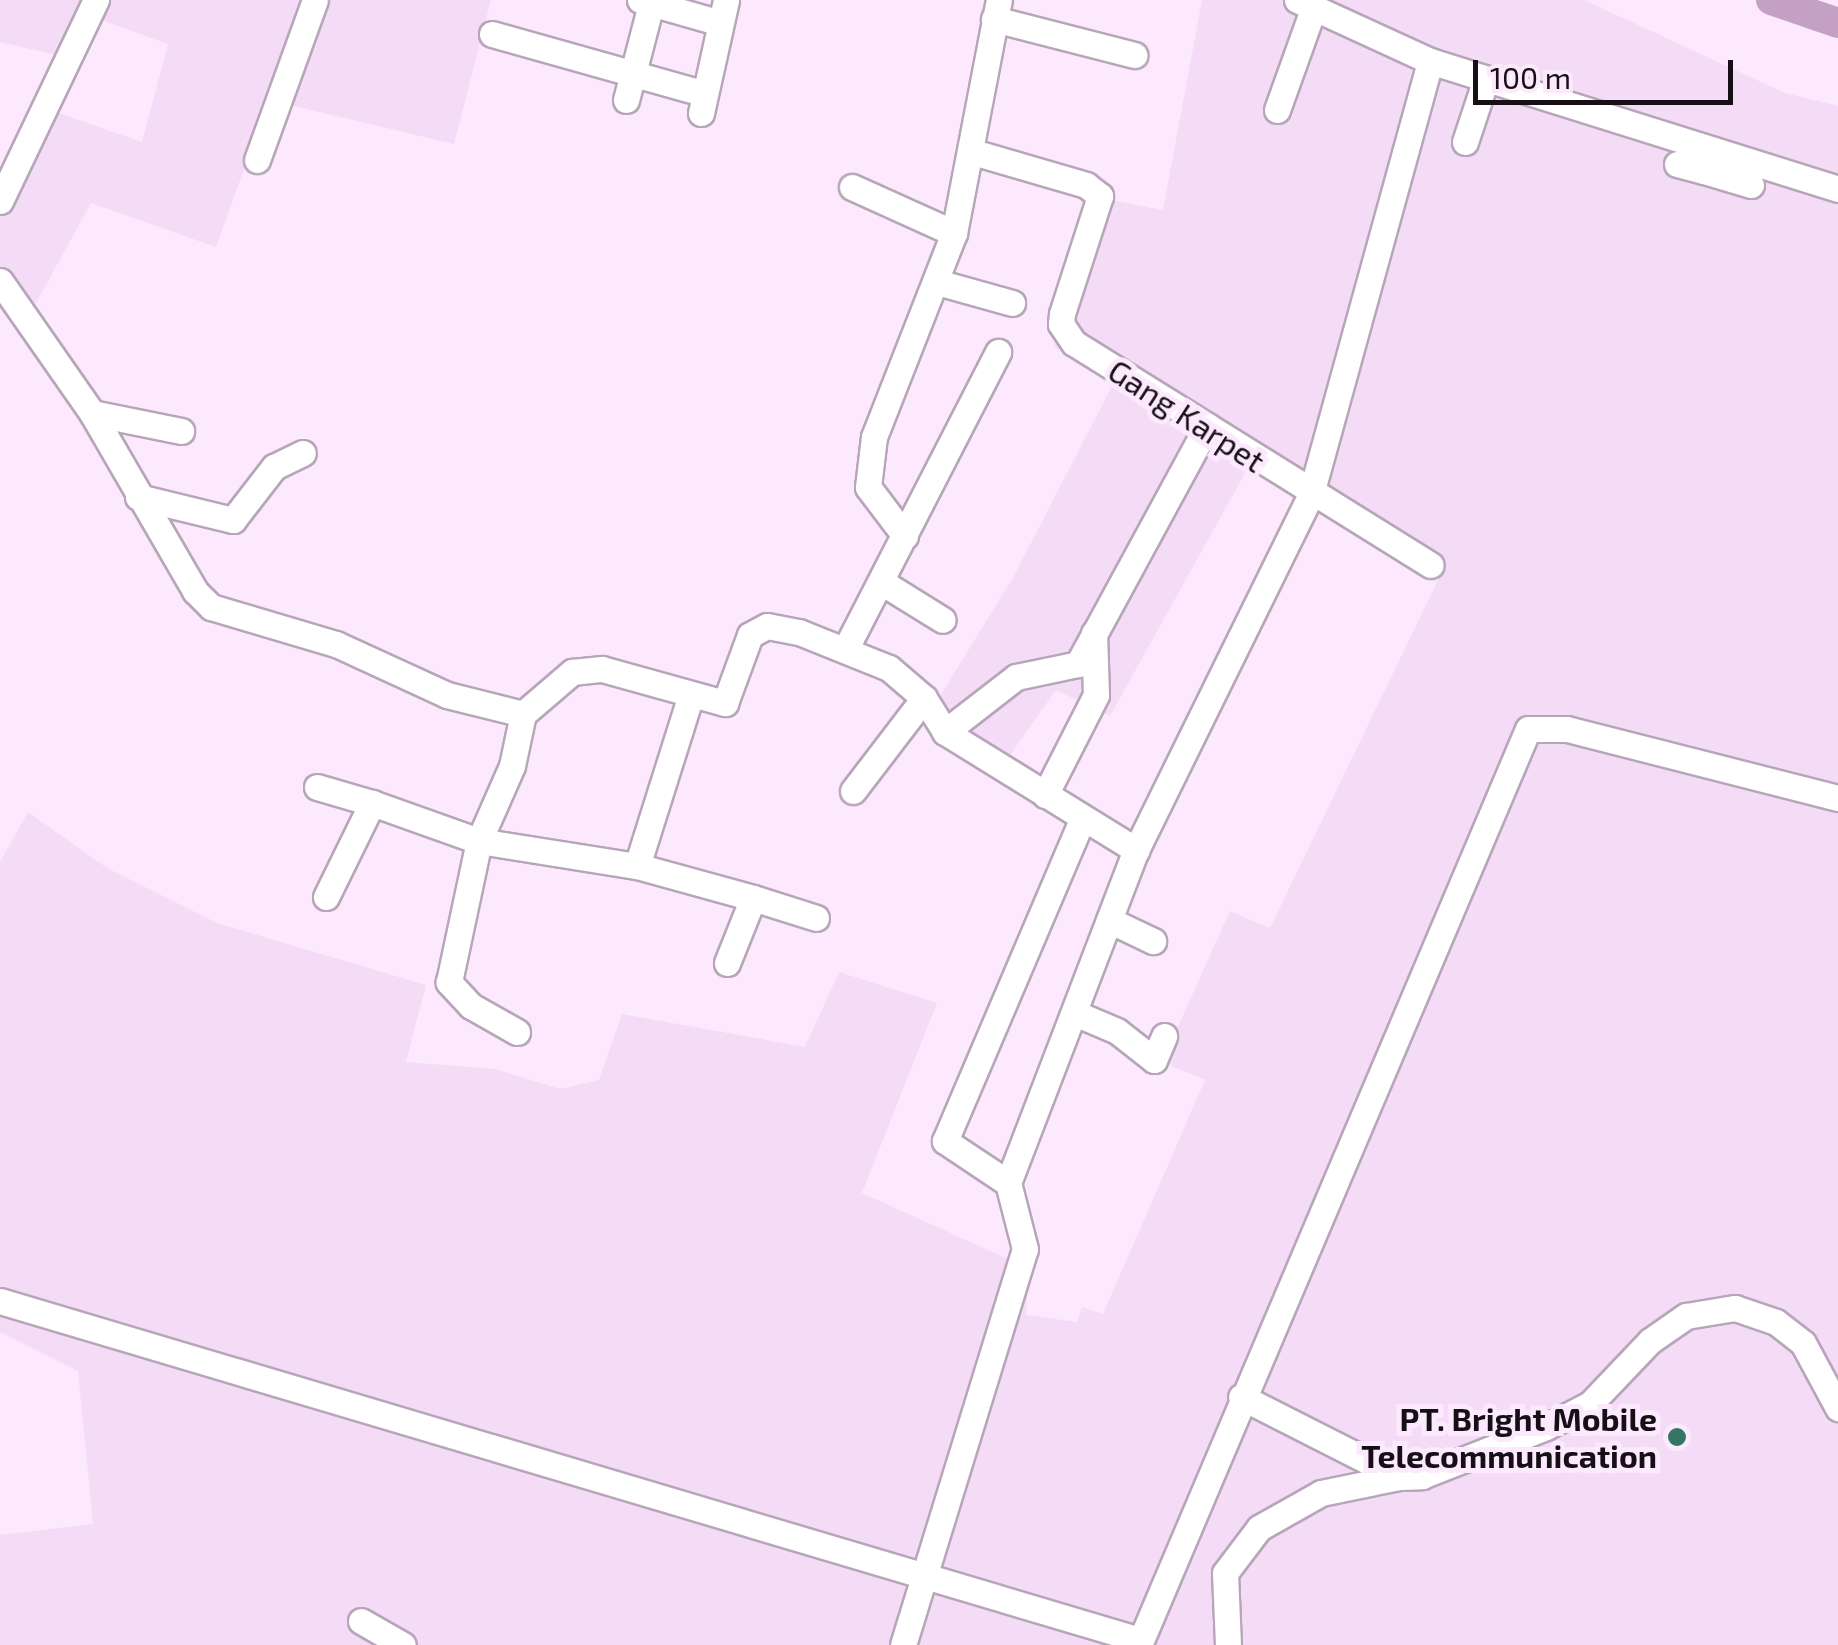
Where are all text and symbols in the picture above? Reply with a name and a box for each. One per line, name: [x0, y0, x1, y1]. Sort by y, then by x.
scale bar: [1478, 40, 1738, 102]
text: 100 m: [1490, 59, 1571, 95]
street label: Gang Karpet: [1102, 350, 1272, 480]
place label: PT. Bright Mobile Telecommunication: [1361, 1400, 1657, 1475]
marker: PT. Bright Mobile Telecommunication: [1666, 1426, 1688, 1448]

